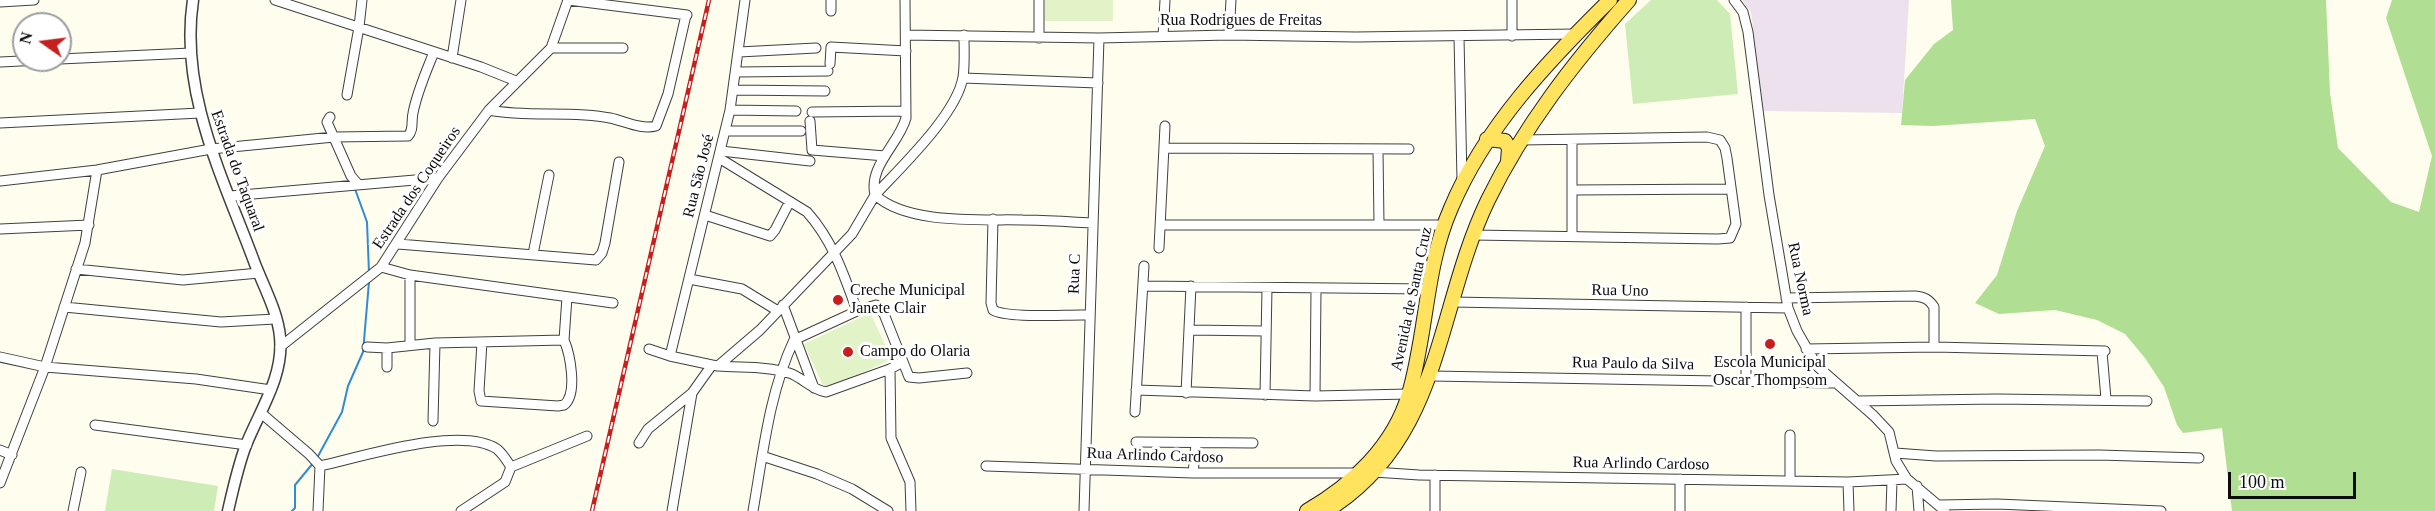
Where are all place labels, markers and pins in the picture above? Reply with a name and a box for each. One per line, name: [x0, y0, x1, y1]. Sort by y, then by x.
place label: Creche Municipal Janete Clair: [850, 281, 965, 319]
marker: Creche Municipal Janete Clair: [831, 293, 845, 307]
marker: Escola Municipal Oscar Thompsom: [1763, 337, 1777, 351]
place label: Campo do Olaria: [860, 342, 970, 362]
marker: Campo do Olaria: [841, 345, 855, 359]
place label: Escola Municipal Oscar Thompsom: [1713, 353, 1827, 391]

